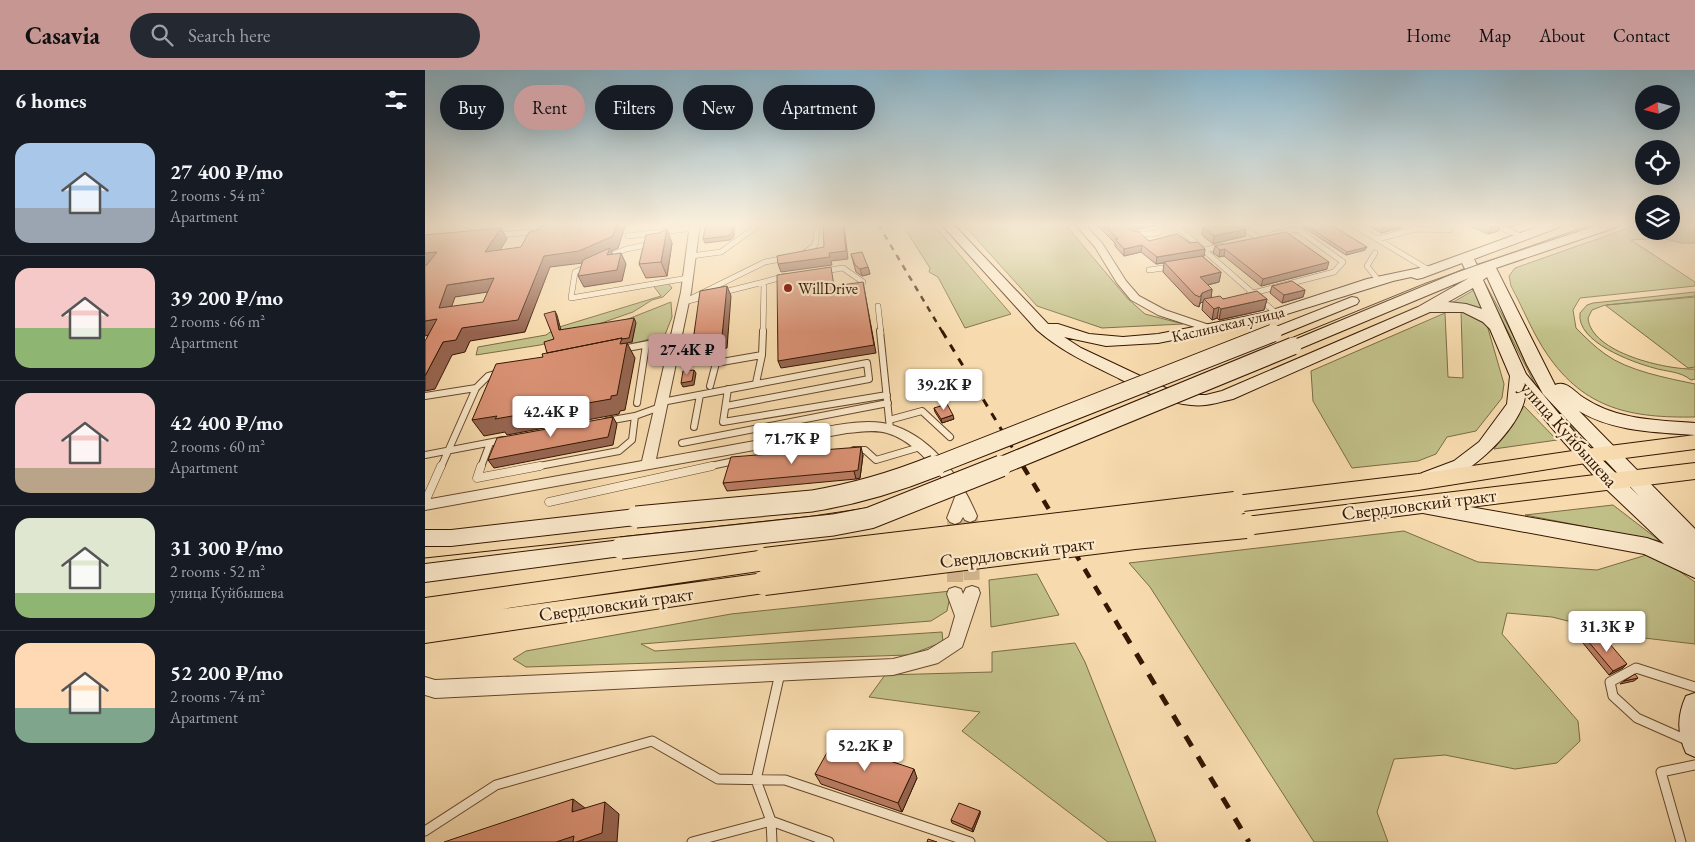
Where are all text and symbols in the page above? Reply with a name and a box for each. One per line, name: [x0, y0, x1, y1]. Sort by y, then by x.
search box: [130, 13, 480, 58]
text: Casavia: [25, 20, 100, 51]
icon: search: [148, 21, 176, 49]
text: Search here: [188, 23, 270, 48]
text: Home: [1406, 24, 1451, 47]
text: Map: [1479, 24, 1511, 47]
text: About: [1539, 24, 1585, 47]
text: Contact: [1613, 24, 1670, 47]
chip: Buy: [440, 85, 504, 130]
chip: Rent: [514, 85, 585, 130]
chip: Filters: [595, 85, 673, 130]
chip: New: [683, 85, 753, 130]
chip: Apartment: [763, 85, 875, 130]
north arrow: [1635, 85, 1680, 130]
map controls: [1635, 85, 1680, 240]
icon: filters: [382, 86, 410, 114]
text: 6 homes: [15, 87, 87, 114]
button: locate: [1635, 140, 1680, 185]
text: 27 400 ₽/mo: [170, 158, 283, 185]
icon: home: [55, 163, 115, 223]
text: 2 rooms · 54 m²: [170, 185, 265, 206]
button: layers: [1635, 195, 1680, 240]
text: Apartment: [170, 206, 238, 227]
place label: WillDrive: [798, 278, 858, 299]
marker: WillDrive: [782, 282, 794, 294]
text: 39 200 ₽/mo: [170, 284, 283, 311]
icon: home: [55, 288, 115, 348]
street label: Каслинская улица: [1169, 301, 1287, 347]
text: 2 rooms · 66 m²: [170, 311, 265, 332]
text: Apartment: [170, 332, 238, 353]
pin: 27.4K ₽: [641, 334, 733, 376]
text: 27.4K ₽: [659, 339, 715, 360]
pin: 39.2K ₽: [898, 368, 990, 411]
text: 39.2K ₽: [916, 374, 972, 395]
street label: улица Куйбышева: [1515, 375, 1624, 493]
pin: 42.4K ₽: [505, 396, 597, 438]
text: 42.4K ₽: [523, 401, 579, 422]
text: 42 400 ₽/mo: [170, 409, 283, 436]
icon: home: [55, 413, 115, 473]
pin: 71.7K ₽: [746, 422, 838, 465]
text: 71.7K ₽: [764, 428, 820, 449]
text: 2 rooms · 60 m²: [170, 436, 265, 457]
text: Apartment: [170, 457, 238, 478]
street label: Свердловский тракт: [1340, 482, 1498, 526]
street label: Свердловский тракт: [938, 530, 1096, 574]
text: 31 300 ₽/mo: [170, 534, 283, 561]
icon: home: [55, 538, 115, 598]
text: 2 rooms · 52 m²: [170, 561, 265, 582]
street label: Свердловский тракт: [537, 581, 695, 627]
text: улица Куйбышева: [170, 582, 284, 603]
pin: 31.3K ₽: [1561, 610, 1653, 653]
text: 31.3K ₽: [1579, 616, 1635, 637]
text: 52 200 ₽/mo: [170, 659, 283, 686]
icon: home: [55, 663, 115, 723]
text: 2 rooms · 74 m²: [170, 686, 265, 707]
text: Apartment: [170, 707, 238, 728]
pin: 52.2K ₽: [819, 730, 911, 772]
text: 52.2K ₽: [837, 735, 893, 756]

